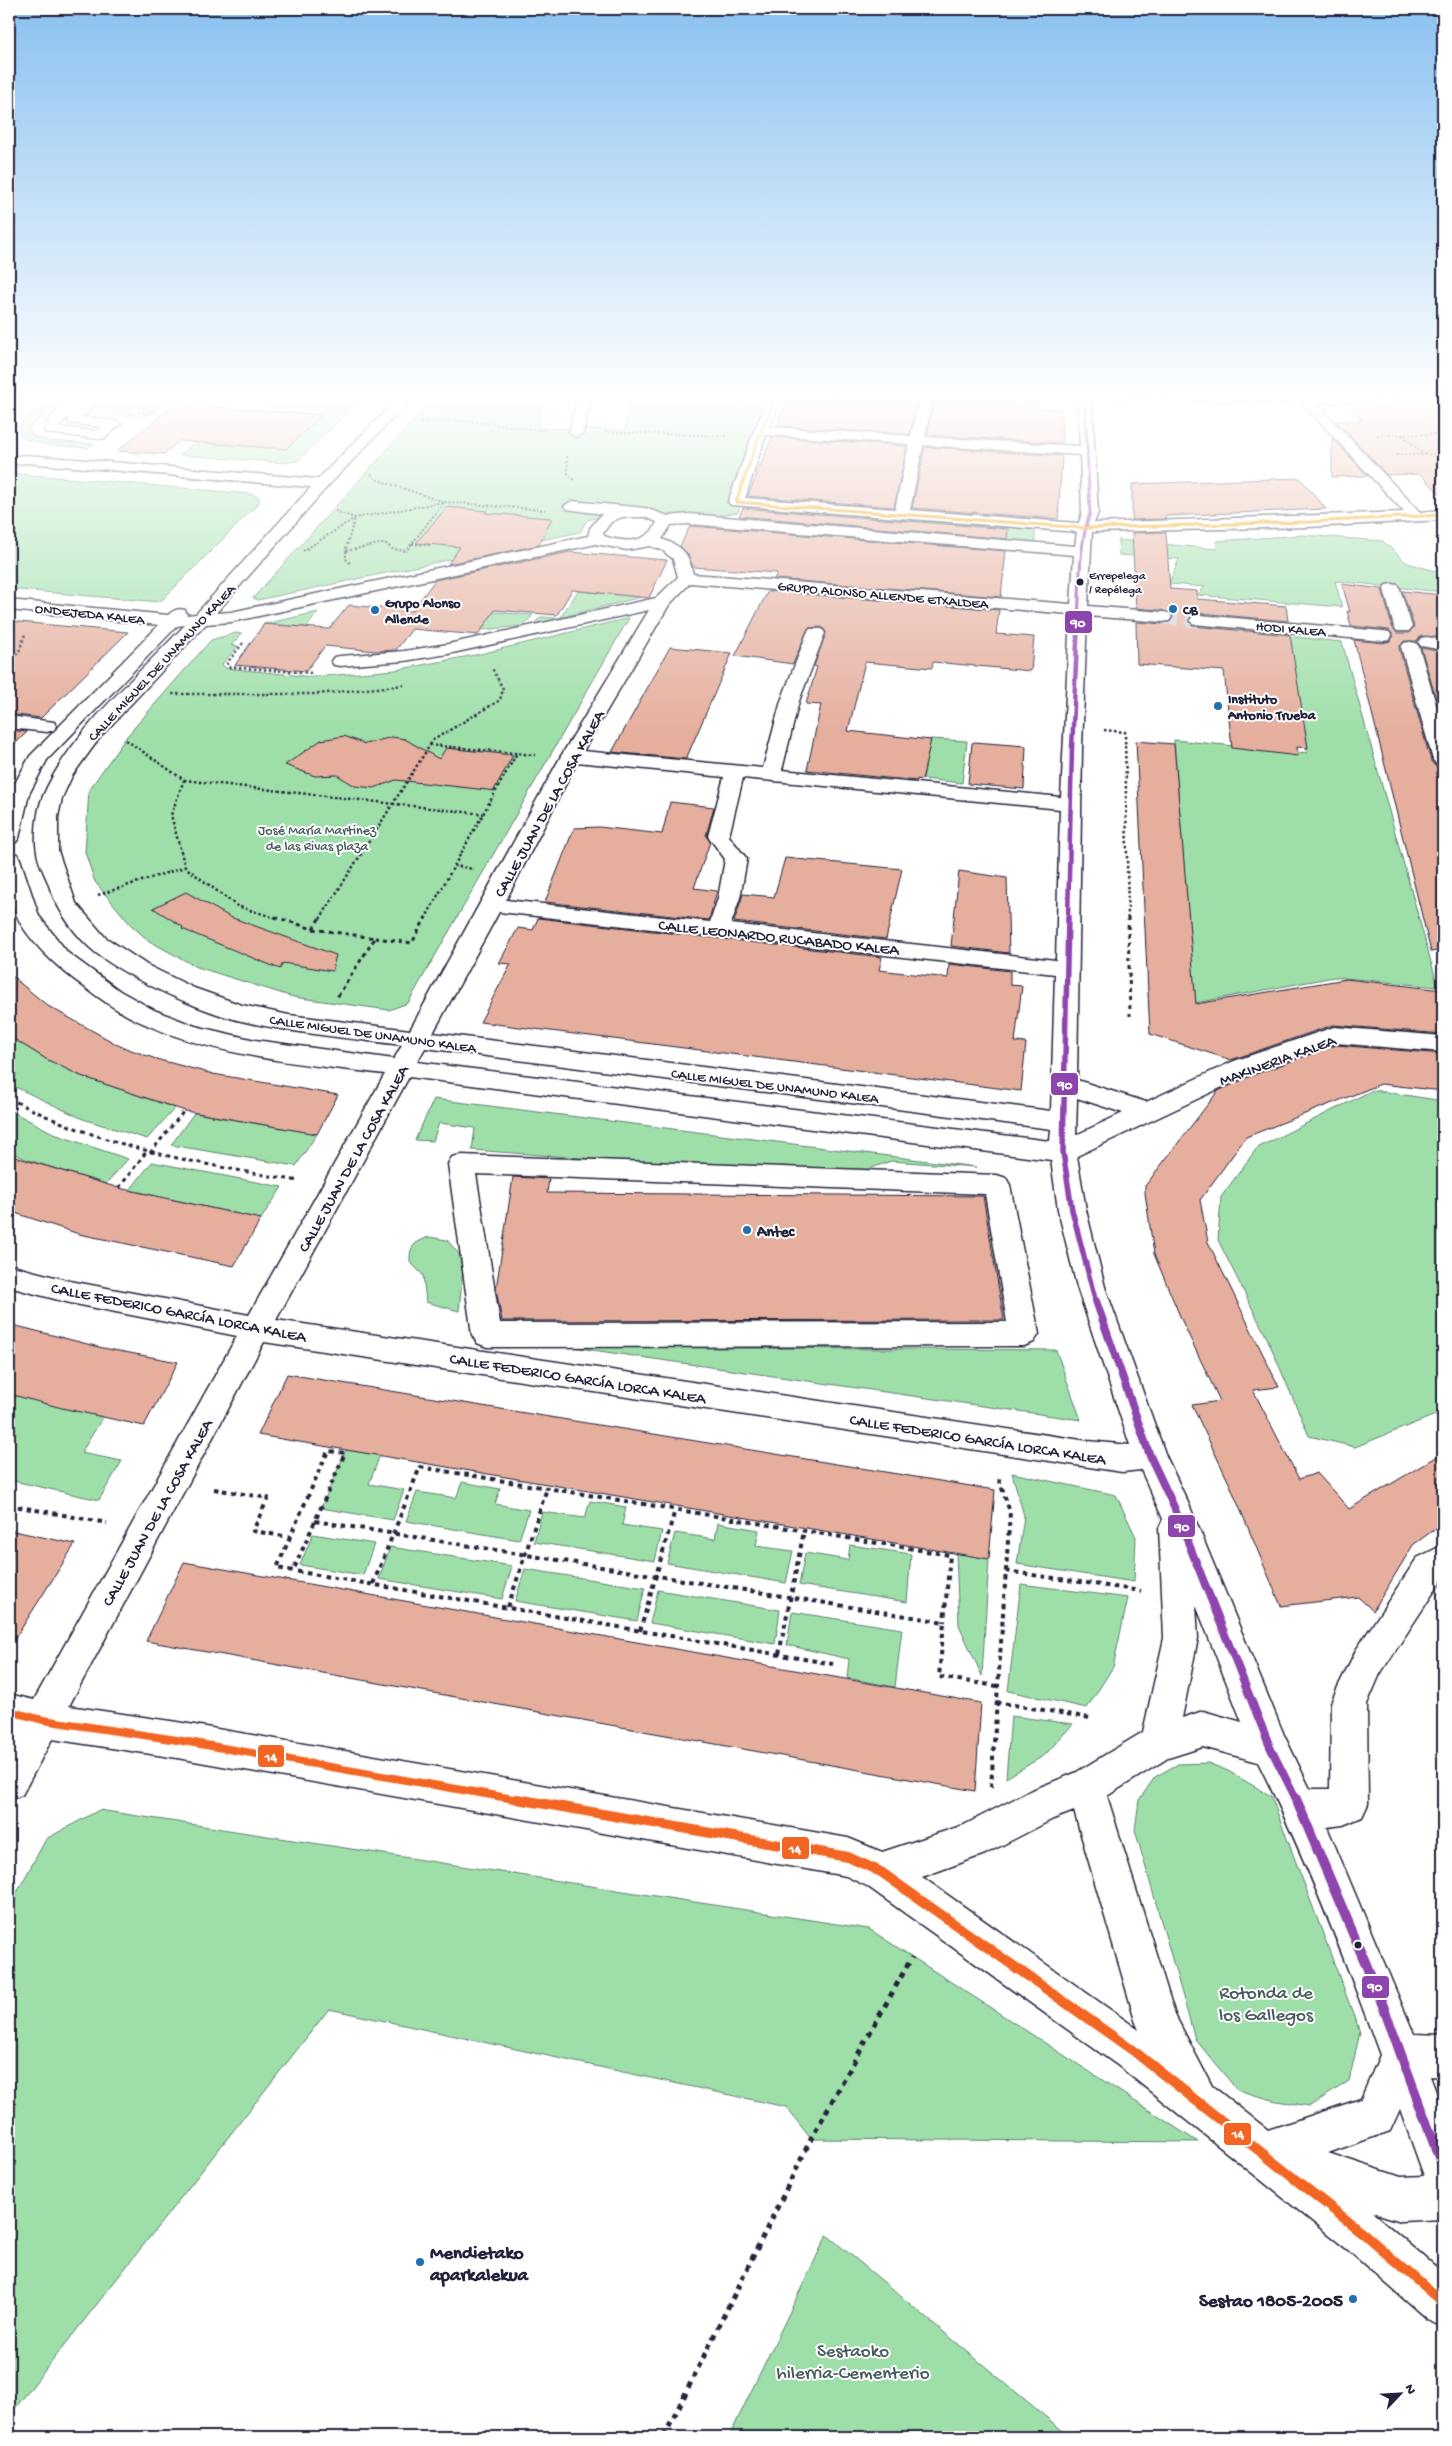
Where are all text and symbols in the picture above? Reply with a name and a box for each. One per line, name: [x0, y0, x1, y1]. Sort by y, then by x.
place label: Errepelega / Repélega: [1089, 570, 1146, 598]
marker: Errepelega / Repélega: [1075, 577, 1085, 587]
street label: GRUPO ALONSO ALLENDE ETXALDEA: [777, 579, 990, 614]
street label: CALLE MIGUEL DE UNAMUNO KALEA: [85, 581, 241, 746]
place label: Grupo Alonso Allende: [384, 596, 461, 629]
street label: ONDEJEDA KALEA: [34, 601, 146, 630]
marker: CB: [1167, 603, 1179, 615]
place label: CB: [1182, 603, 1199, 620]
marker: Grupo Alonso Allende: [369, 604, 381, 616]
line badge: 90: [1064, 610, 1093, 634]
text: 90: [1070, 616, 1086, 633]
street label: HODI KALEA: [1255, 619, 1327, 642]
place label: Instituto Antonio Trueba: [1227, 692, 1317, 725]
marker: Instituto Antonio Trueba: [1212, 700, 1224, 712]
street label: CALLE JUAN DE LA COSA KALEA: [492, 707, 611, 901]
park label: José María Martinez de las Rivas plaza: [258, 823, 377, 856]
street label: CALLE LEONARDO RUCABADO KALEA: [657, 917, 901, 962]
street label: CALLE MIGUEL DE UNAMUNO KALEA: [268, 1013, 478, 1059]
street label: MAKINERIA KALEA: [1217, 1032, 1341, 1092]
street label: CALLE JUAN DE LA COSA KALEA: [296, 1062, 415, 1256]
street label: CALLE MIGUEL DE UNAMUNO KALEA: [670, 1066, 880, 1109]
line badge: 90: [1050, 1072, 1079, 1096]
text: 90: [1057, 1078, 1073, 1095]
marker: Antec: [741, 1224, 753, 1236]
place label: Antec: [756, 1224, 796, 1243]
street label: CALLE FEDERICO GARCÍA LORCA KALEA: [49, 1279, 309, 1349]
street label: CALLE FEDERICO GARCÍA LORCA KALEA: [448, 1350, 709, 1410]
street label: CALLE FEDERICO GARCÍA LORCA KALEA: [848, 1411, 1109, 1471]
street label: CALLE JUAN DE LA COSA KALEA: [100, 1416, 219, 1610]
line badge: 90: [1167, 1514, 1196, 1538]
text: 90: [1174, 1520, 1190, 1537]
line badge: 14: [257, 1744, 285, 1768]
text: 14: [264, 1750, 278, 1767]
line badge: 14: [781, 1836, 810, 1860]
text: 14: [788, 1842, 802, 1859]
unlabelled marker: [1353, 1940, 1363, 1950]
line badge: 90: [1361, 1975, 1390, 1999]
text: 90: [1367, 1980, 1383, 1997]
park label: Rotonda de los Gallegos: [1219, 1983, 1314, 2028]
line badge: 14: [1223, 2122, 1252, 2146]
text: 14: [1231, 2127, 1245, 2144]
place label: Mendietako aparkalekua: [429, 2243, 530, 2288]
marker: Mendietako aparkalekua: [414, 2256, 426, 2268]
place label: Sestao 1805-2005: [1199, 2291, 1343, 2314]
marker: Sestao 1805-2005: [1347, 2293, 1359, 2305]
park label: Sestaoko hilerria-Cementerio: [776, 2341, 930, 2386]
north arrow: [1374, 2368, 1424, 2418]
text: N: [1400, 2382, 1419, 2397]

